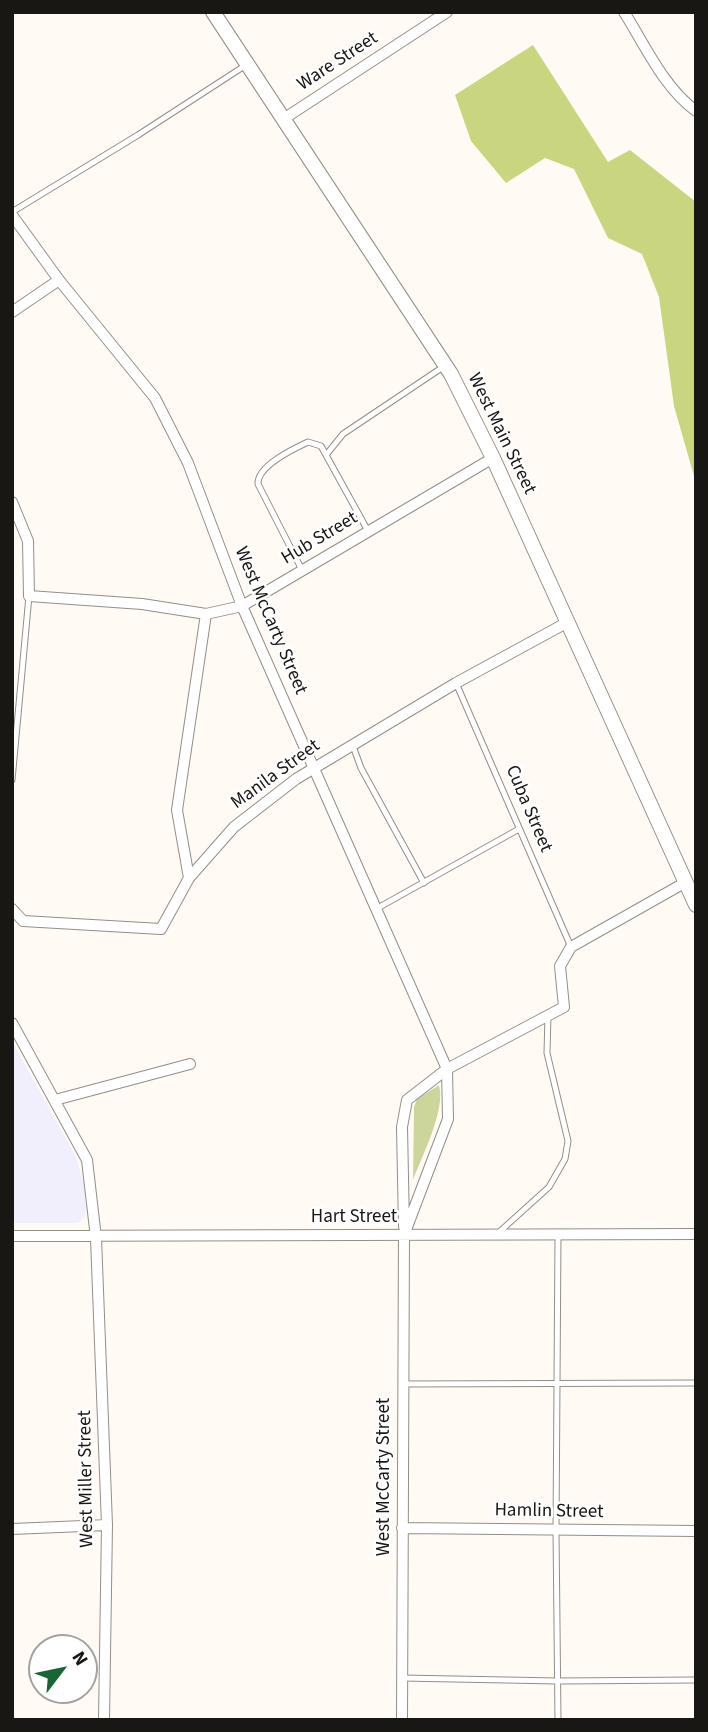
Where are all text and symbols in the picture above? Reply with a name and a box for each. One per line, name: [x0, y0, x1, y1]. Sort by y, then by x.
street label: Ware Street: [293, 28, 383, 96]
street label: West Main Street: [462, 370, 540, 498]
street label: Hub Street: [278, 507, 362, 571]
street label: West McCarty Street: [229, 544, 311, 698]
street label: Manila Street: [227, 735, 325, 815]
street label: Cuba Street: [499, 762, 557, 856]
street label: Hart Street: [311, 1207, 397, 1229]
street label: West McCarty Street: [374, 1398, 396, 1556]
street label: West Miller Street: [74, 1410, 100, 1548]
street label: Hamlin Street: [494, 1500, 604, 1524]
north arrow: [28, 1634, 98, 1704]
text: N: [65, 1646, 94, 1671]

